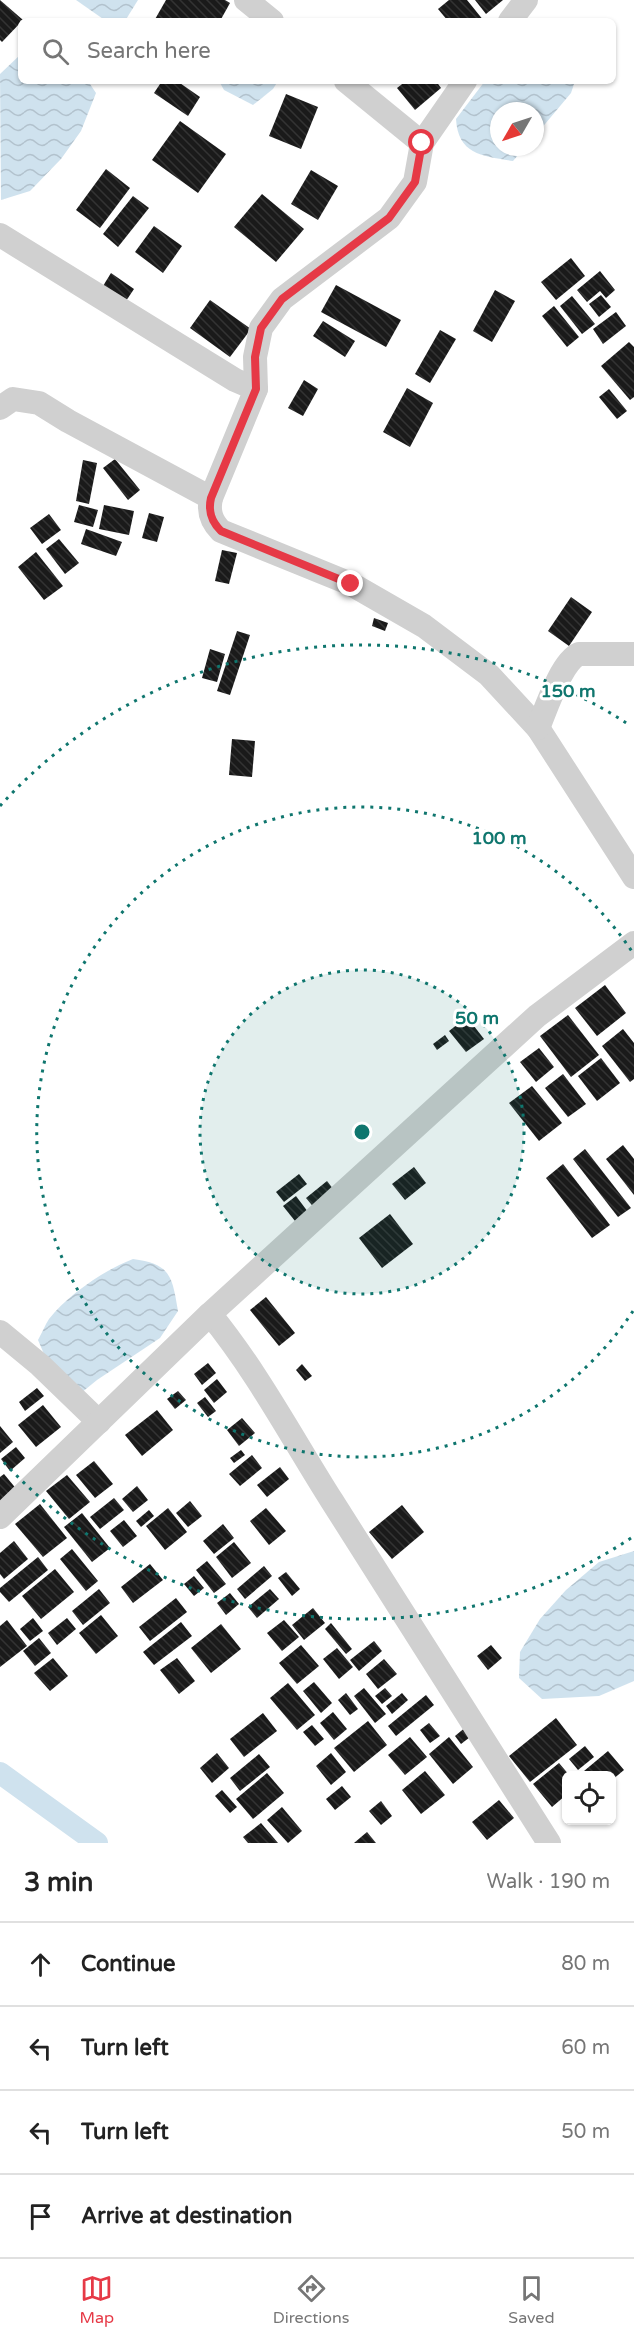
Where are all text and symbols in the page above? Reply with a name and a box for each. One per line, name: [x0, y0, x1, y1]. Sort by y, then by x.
search box: [18, 18, 616, 84]
icon: search: [39, 35, 72, 68]
text: Search here: [87, 38, 211, 64]
north arrow: [490, 102, 544, 156]
route start: [408, 129, 434, 155]
route end: [337, 570, 363, 596]
text: 150 m: [540, 680, 596, 702]
text: 100 m: [471, 827, 527, 849]
text: 50 m: [455, 1007, 499, 1029]
centre of rings: [352, 1122, 372, 1142]
map controls: [562, 1771, 616, 1825]
button: locate: [562, 1771, 616, 1825]
text: 3 min: [24, 1867, 93, 1898]
text: Walk · 190 m: [487, 1870, 610, 1894]
icon: ahead: [24, 1948, 57, 1981]
text: Continue: [81, 1951, 176, 1977]
text: 80 m: [561, 1952, 610, 1976]
icon: left: [24, 2032, 57, 2065]
text: Turn left: [81, 2035, 169, 2061]
text: 60 m: [561, 2036, 610, 2060]
icon: left: [24, 2116, 57, 2149]
text: Turn left: [81, 2119, 169, 2145]
text: 50 m: [561, 2120, 610, 2144]
icon: arrive: [24, 2200, 57, 2233]
text: Arrive at destination: [81, 2203, 292, 2229]
tab: Map: [79, 2272, 114, 2328]
tab: Directions: [273, 2272, 349, 2328]
tab: Saved: [508, 2272, 555, 2328]

